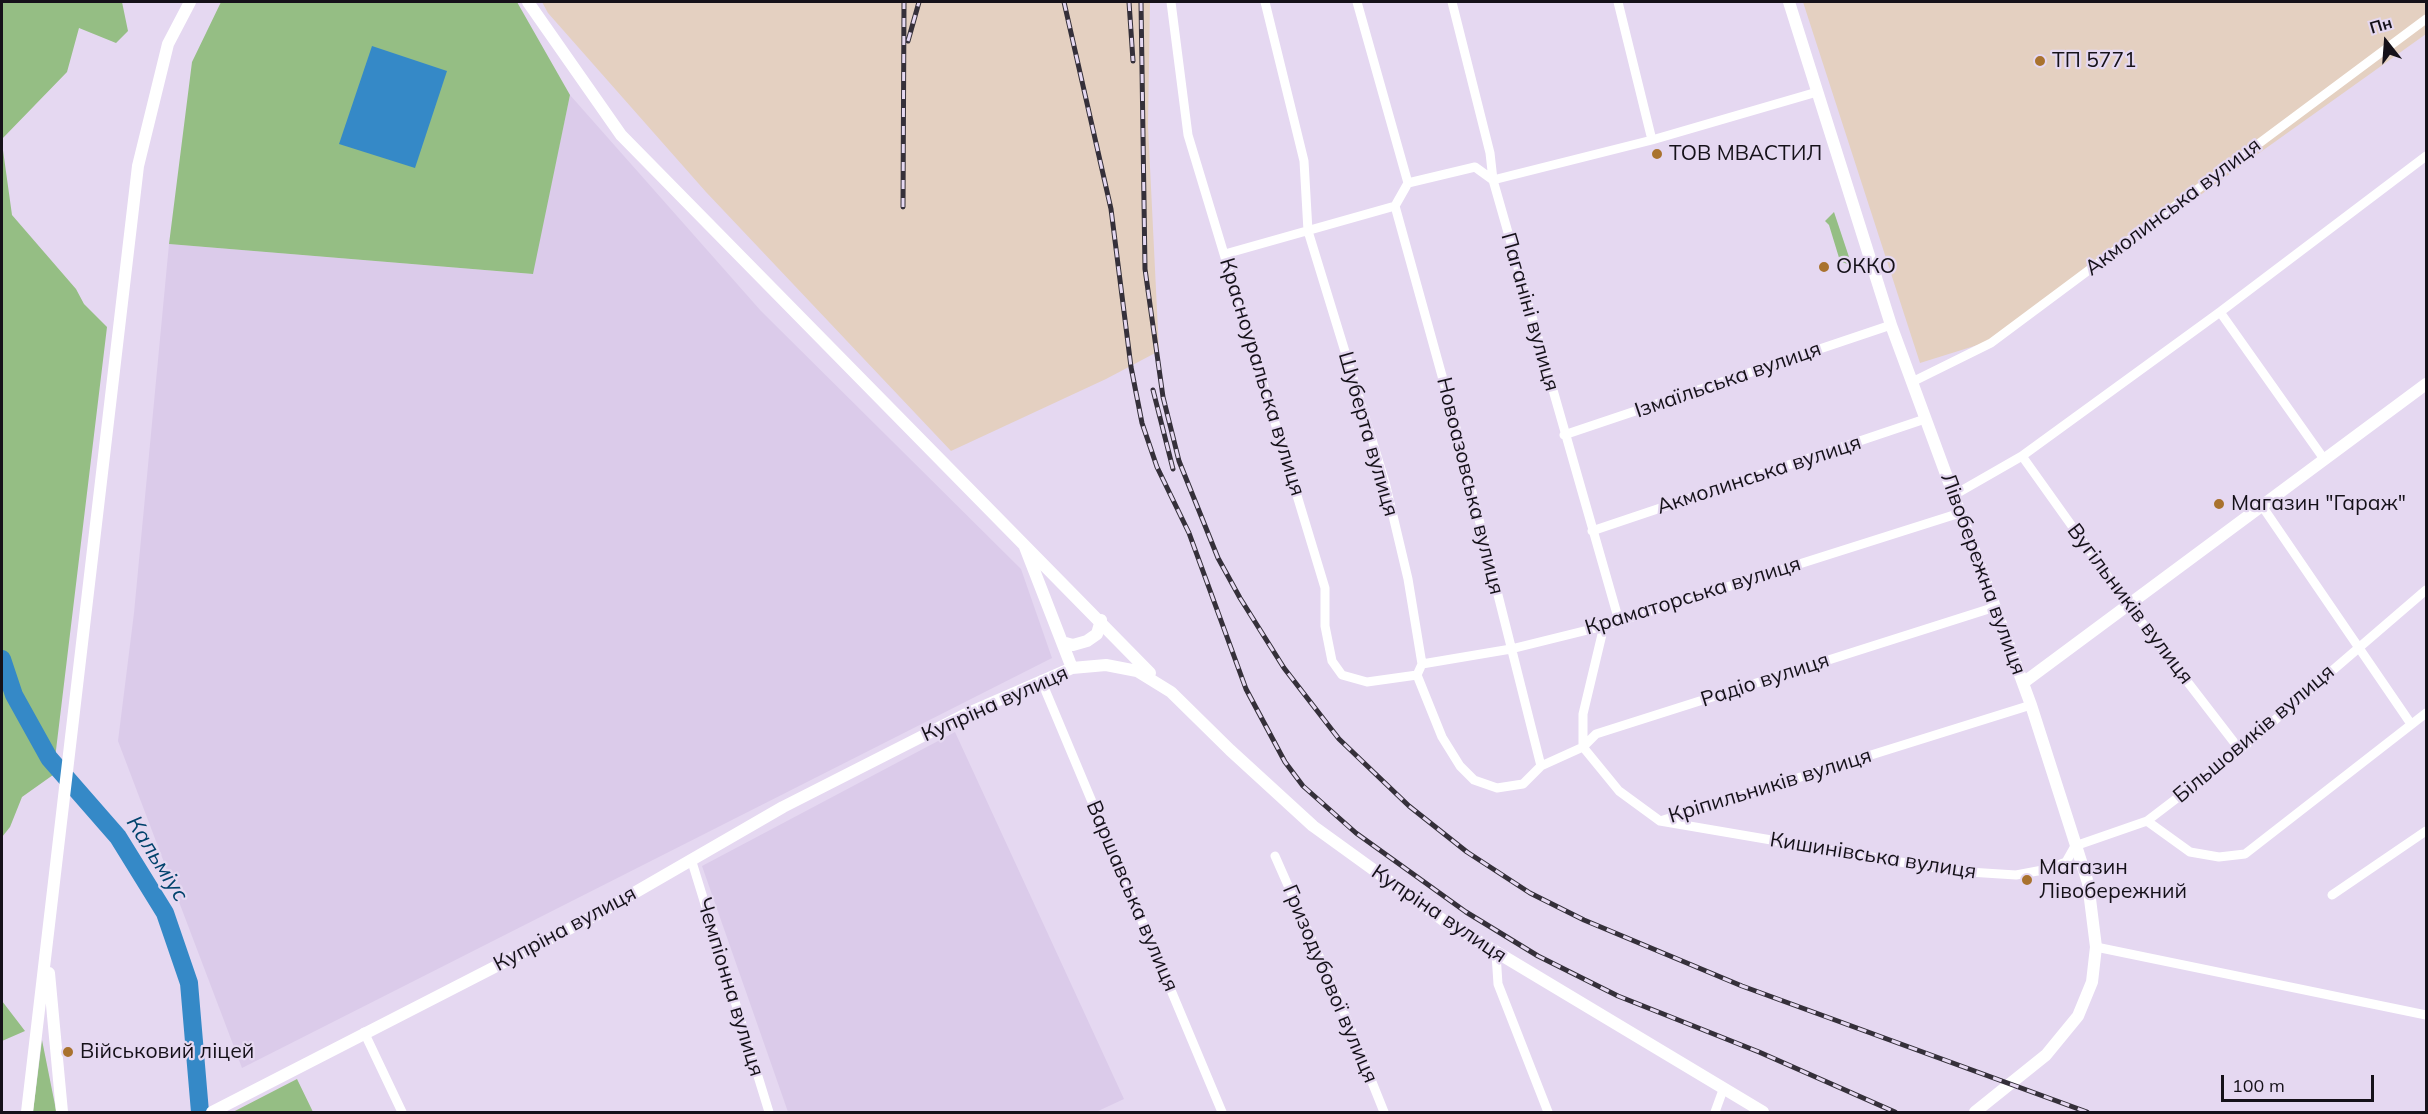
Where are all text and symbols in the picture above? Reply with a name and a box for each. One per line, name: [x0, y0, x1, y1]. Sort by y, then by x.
north arrow: [2356, 12, 2416, 72]
text: Пн: [2367, 12, 2394, 38]
place label: ТП 5771: [2052, 48, 2137, 74]
marker: ТП 5771: [2033, 54, 2047, 68]
street label: Акмолинська вулиця: [2080, 133, 2266, 281]
place label: ТОВ МВАСТИЛ: [1669, 141, 1822, 167]
marker: ТОВ МВАСТИЛ: [1650, 147, 1664, 161]
street label: Паганіні вулиця: [1495, 230, 1565, 394]
place label: ОККО: [1836, 254, 1896, 280]
street label: Красноуральска вулиця: [1214, 255, 1310, 499]
marker: ОККО: [1817, 260, 1831, 274]
street label: Ізмаїльська вулиця: [1631, 336, 1825, 424]
street label: Шуберта вулиця: [1332, 349, 1404, 519]
street label: Новоазовська вулиця: [1431, 375, 1509, 597]
street label: Акмолинська вулиця: [1654, 430, 1864, 520]
street label: Лівобережна вулиця: [1935, 470, 2031, 678]
place label: Магазин "Гараж": [2231, 491, 2406, 517]
marker: Магазин "Гараж": [2212, 497, 2226, 511]
street label: Вугільників вулиця: [2061, 519, 2199, 689]
street label: Краматорська вулиця: [1582, 551, 1804, 641]
street label: Радіо вулиця: [1698, 647, 1832, 713]
street label: Більшовиків вулиця: [2168, 659, 2340, 809]
street label: Купріна вулиця: [918, 660, 1072, 748]
street label: Кріпильників вулиця: [1665, 743, 1875, 829]
street label: Варшавська вулиця: [1080, 797, 1184, 995]
water label: Кальміус: [120, 811, 194, 907]
street label: Кишинівська вулиця: [1768, 827, 1978, 885]
place label: Магазин Лівобережний: [2039, 855, 2187, 905]
street label: Купріна вулиця: [1367, 859, 1511, 969]
marker: Магазин Лівобережний: [2020, 873, 2034, 887]
street label: Купріна вулиця: [489, 881, 641, 977]
street label: Гризодубової вулиця: [1277, 881, 1383, 1087]
street label: Чемпіонна вулиця: [691, 895, 769, 1079]
place label: Військовий ліцей: [80, 1039, 254, 1065]
marker: Військовий ліцей: [61, 1045, 75, 1059]
scale bar: [2224, 1063, 2377, 1101]
text: 100 m: [2232, 1074, 2285, 1097]

